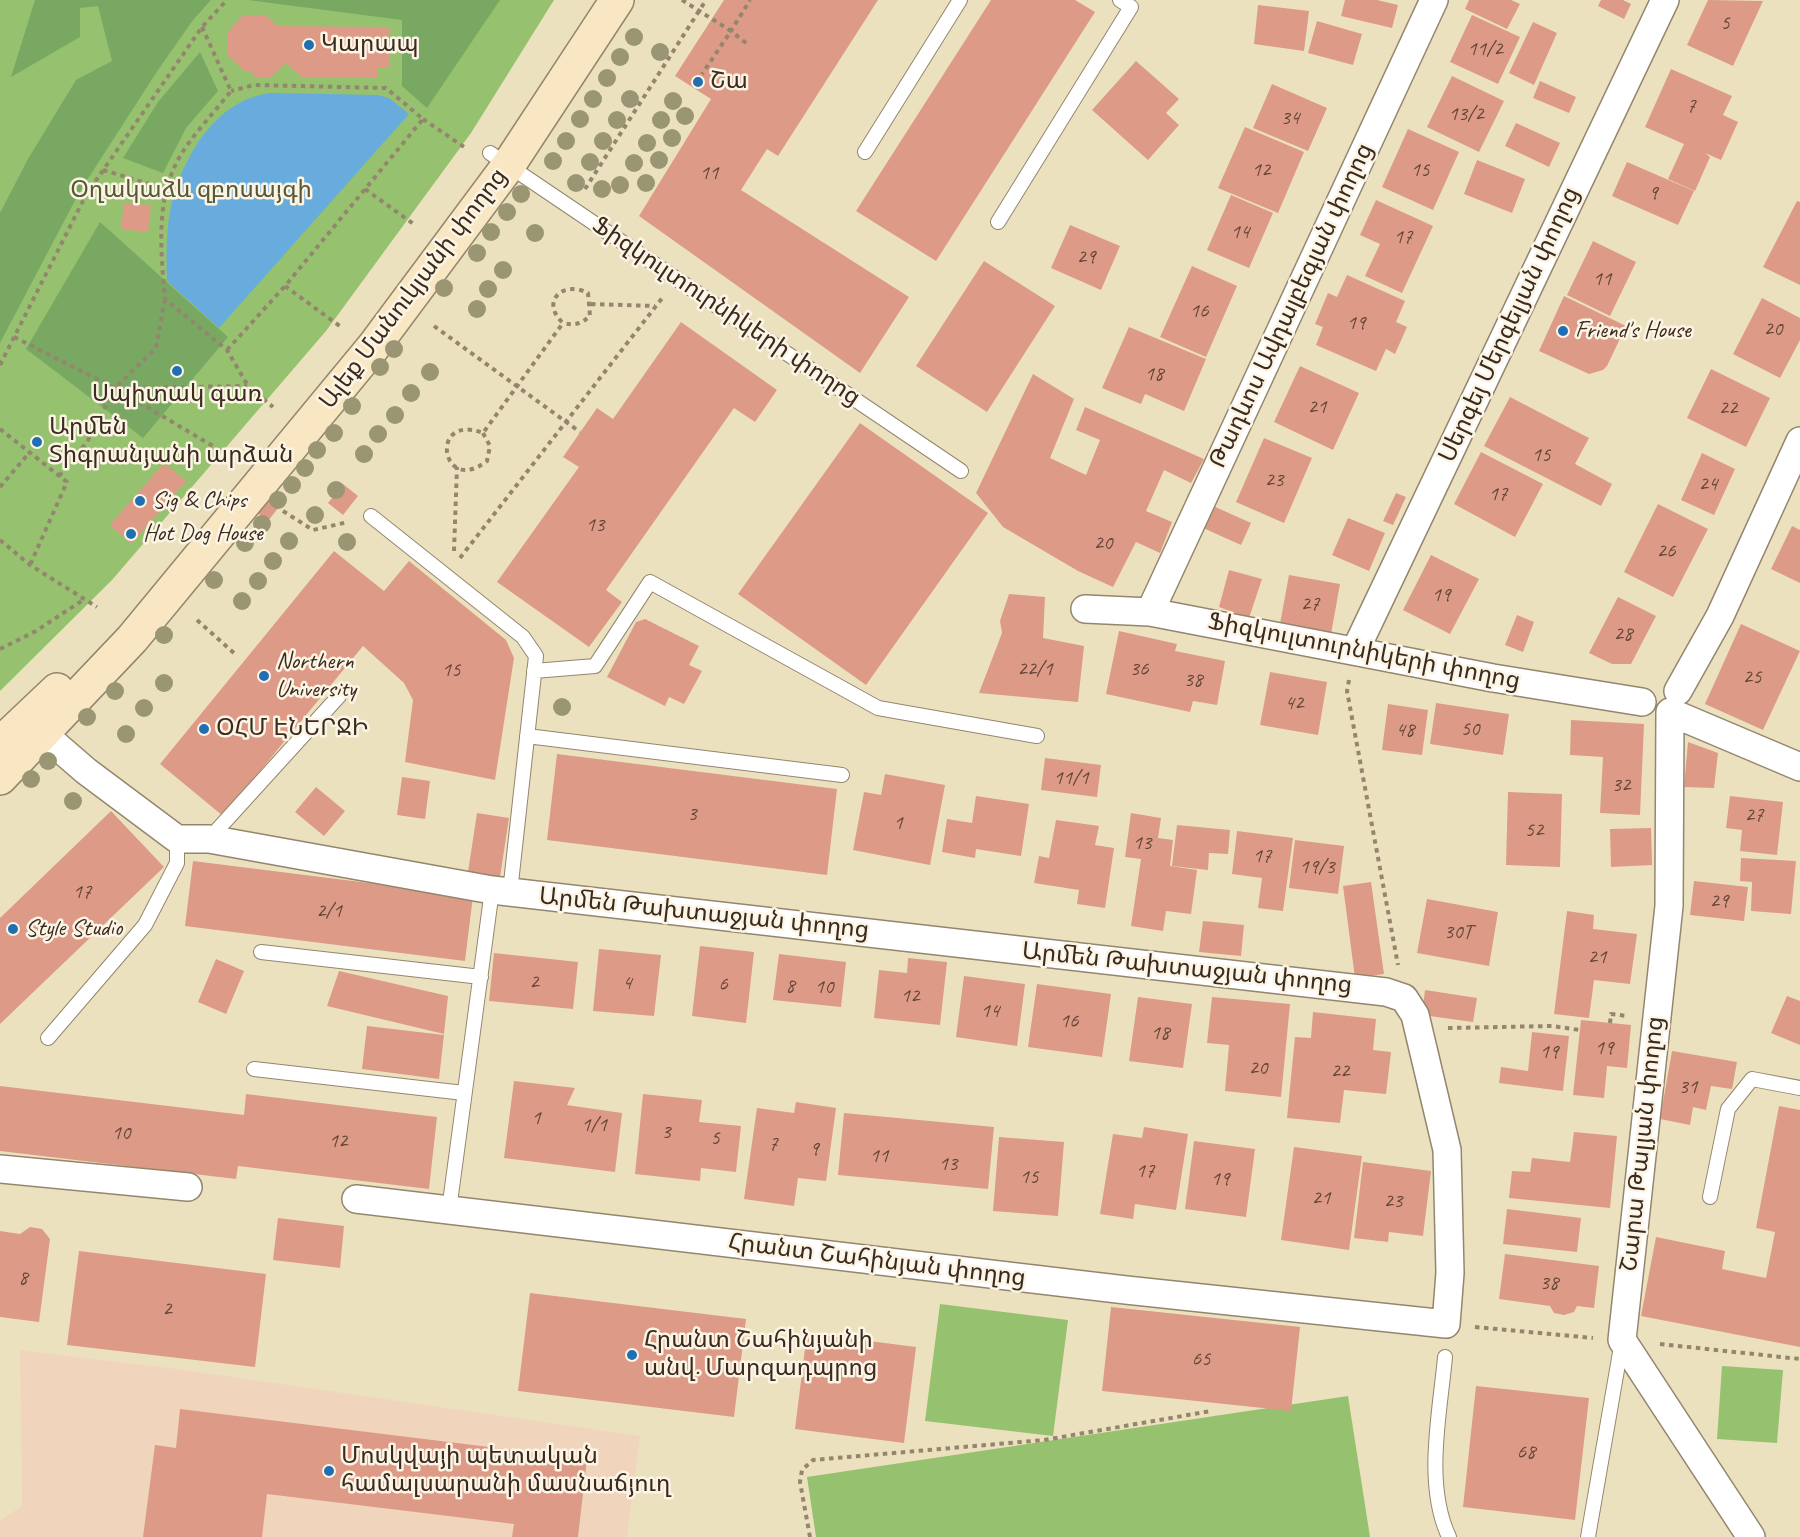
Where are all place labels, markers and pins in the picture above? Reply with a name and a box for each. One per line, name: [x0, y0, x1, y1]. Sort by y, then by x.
place label: Կարապ: [321, 31, 419, 59]
marker: Կարապ: [302, 38, 316, 52]
place label: Շա: [710, 68, 748, 96]
marker: Շա: [691, 75, 705, 89]
place label: Friend's House: [1575, 317, 1691, 345]
marker: Friend's House: [1556, 324, 1570, 338]
marker: Սպիտակ գառ: [170, 364, 184, 378]
place label: Սպիտակ գառ: [92, 381, 262, 409]
place label: Արմեն Տիգրանյանի արձան: [49, 414, 293, 470]
marker: Արմեն Տիգրանյանի արձան: [30, 435, 44, 449]
place label: Sig & Chips: [152, 487, 247, 515]
marker: Sig & Chips: [133, 494, 147, 508]
place label: Hot Dog House: [143, 520, 262, 548]
marker: Hot Dog House: [124, 527, 138, 541]
place label: Northern University: [276, 648, 356, 704]
marker: Northern University: [257, 669, 271, 683]
place label: ՕՀՄ ԷՆԵՐՋԻ: [216, 715, 369, 743]
marker: ՕՀՄ ԷՆԵՐՋԻ: [197, 722, 211, 736]
place label: Style Studio: [25, 915, 122, 943]
marker: Style Studio: [6, 922, 20, 936]
place label: Հրանտ Շահինյանի անվ. Մարզադպրոց: [644, 1327, 877, 1383]
marker: Հրանտ Շահինյանի անվ. Մարզադպրոց: [625, 1348, 639, 1362]
place label: Մոսկվայի պետական համալսարանի մասնաճյուղ: [341, 1443, 670, 1499]
marker: Մոսկվայի պետական համալսարանի մասնաճյուղ: [322, 1464, 336, 1478]

